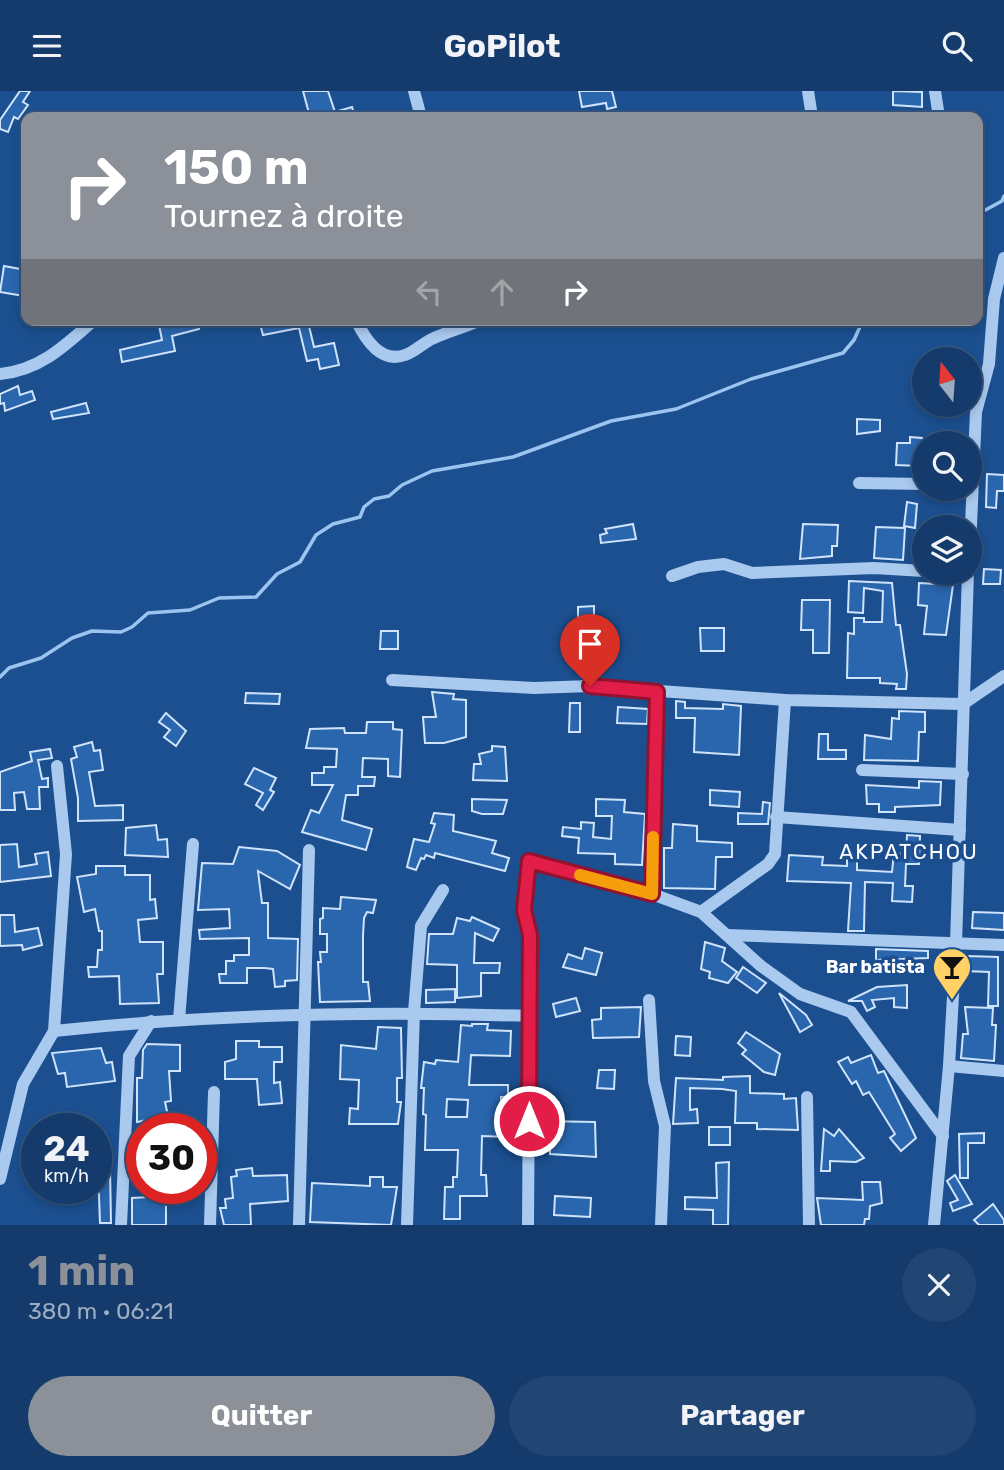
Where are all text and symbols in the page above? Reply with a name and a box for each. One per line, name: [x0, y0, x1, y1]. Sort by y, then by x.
icon: menu: [28, 27, 66, 65]
text: GoPilot: [444, 27, 560, 65]
icon: search: [938, 27, 976, 65]
text: 150 m: [164, 138, 309, 196]
icon: right: [49, 140, 140, 231]
text: Tournez à droite: [164, 197, 404, 235]
icon: left: [410, 273, 448, 311]
icon: ahead: [483, 273, 521, 311]
icon: right: [556, 273, 594, 311]
north arrow: [912, 347, 982, 417]
map controls: [912, 347, 982, 585]
button: search: [912, 431, 982, 501]
button: layers: [912, 515, 982, 585]
pin: [560, 614, 620, 686]
icon: arrive: [571, 625, 609, 663]
district label: AKPATCHOU: [839, 839, 979, 864]
bar icon: Bar batista: [931, 946, 973, 1001]
place label: Bar batista: [826, 956, 925, 978]
position arrow: [492, 1084, 566, 1158]
speed limit sign: 30: [126, 1113, 217, 1204]
text: 24: [43, 1128, 90, 1170]
text: km/h: [44, 1165, 89, 1187]
text: 1 min: [28, 1246, 135, 1296]
button: close: [902, 1248, 976, 1322]
text: 380 m · 06:21: [28, 1297, 174, 1325]
button: Quitter: [28, 1376, 495, 1456]
button: Partager: [509, 1376, 976, 1456]

